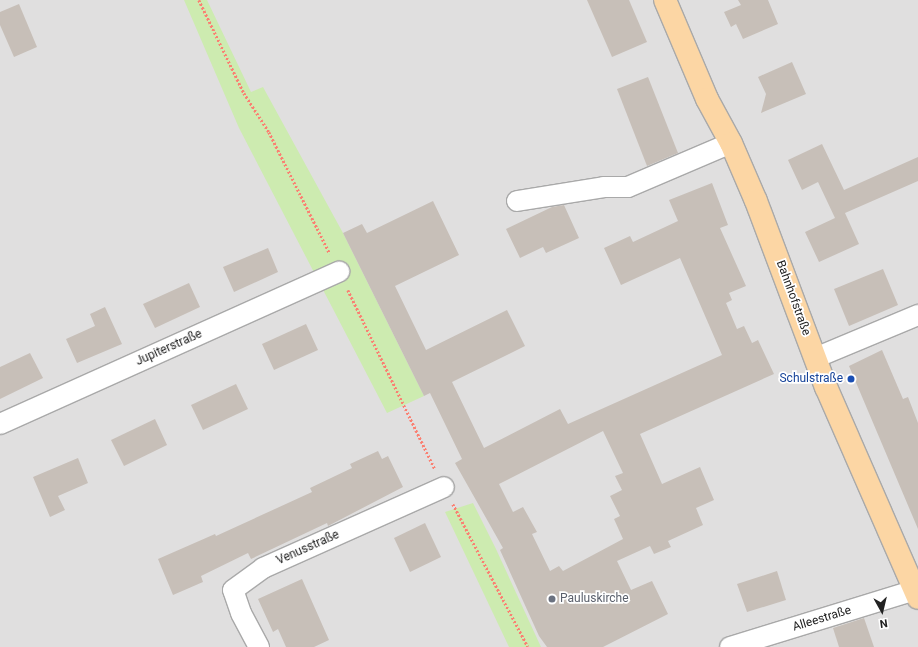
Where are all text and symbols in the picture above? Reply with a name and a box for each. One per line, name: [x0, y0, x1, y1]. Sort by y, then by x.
street label: Bahnhofstraße: [773, 258, 813, 338]
street label: Jupiterstraße: [134, 327, 204, 369]
place label: Schulstraße: [779, 372, 843, 386]
marker: Schulstraße: [846, 374, 856, 384]
street label: Venusstraße: [274, 528, 342, 568]
north arrow: [862, 591, 902, 631]
place label: Pauluskirche: [560, 592, 629, 606]
marker: Pauluskirche: [547, 594, 557, 604]
street label: Alleestraße: [791, 603, 853, 635]
text: N: [879, 616, 888, 630]

